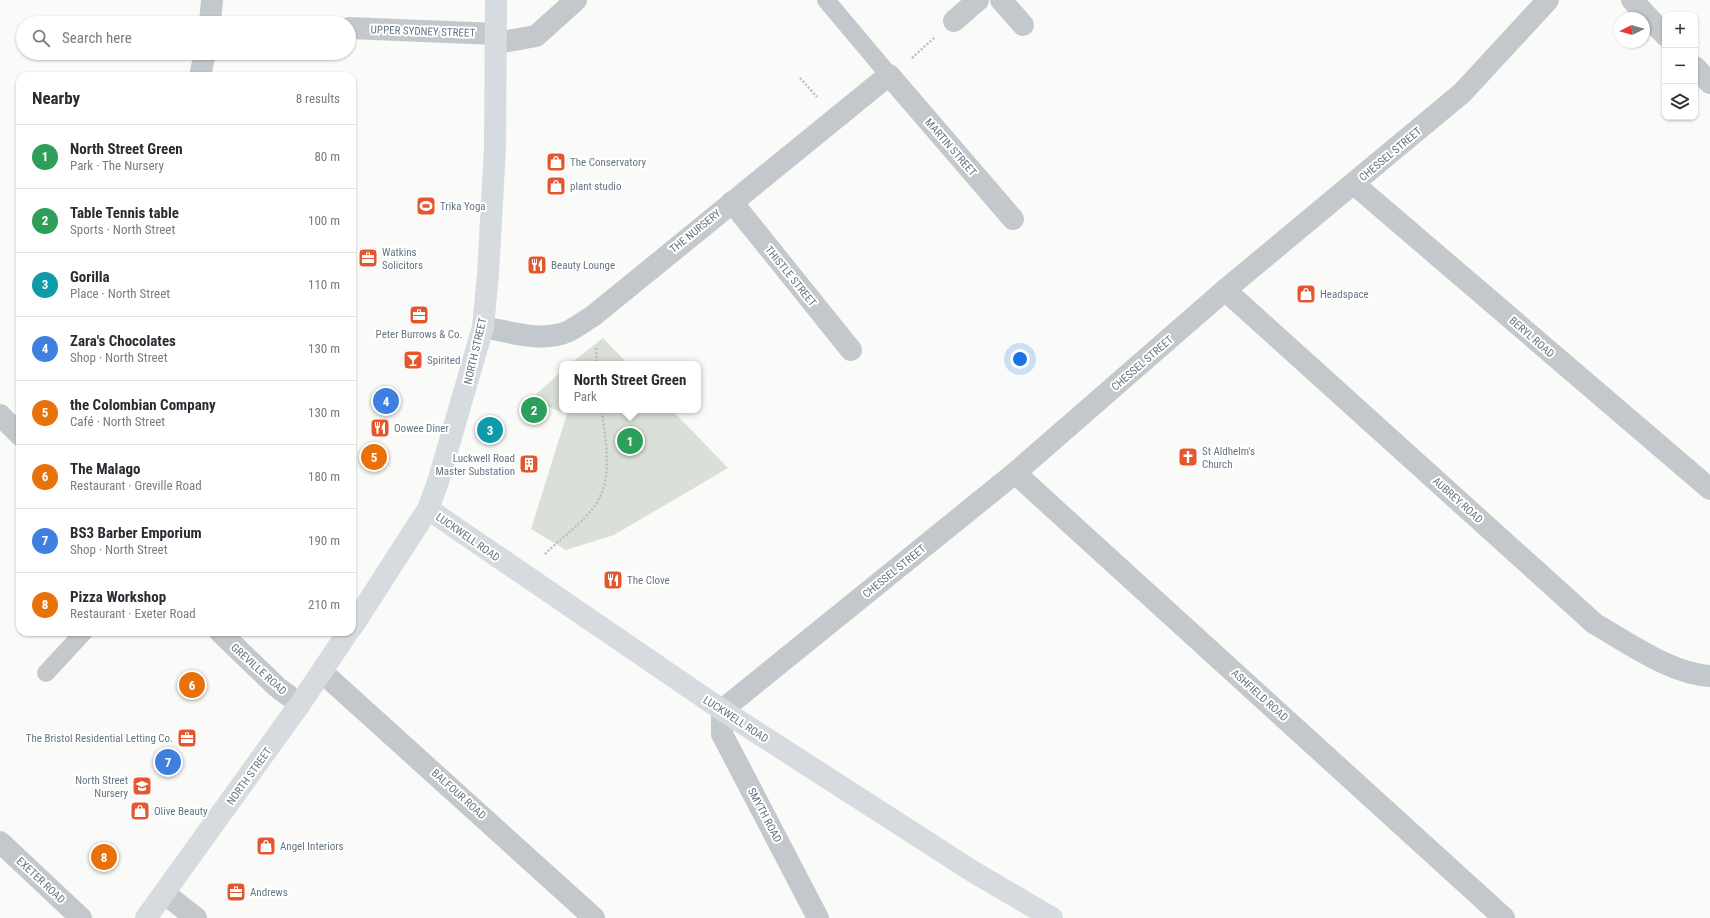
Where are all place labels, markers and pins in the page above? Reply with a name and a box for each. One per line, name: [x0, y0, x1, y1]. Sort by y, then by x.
shop icon: The Conservatory: [545, 151, 567, 173]
place label: The Conservatory: [570, 156, 646, 169]
shop icon: plant studio: [545, 175, 567, 197]
place label: plant studio: [570, 180, 622, 193]
sports icon: Trika Yoga: [415, 195, 437, 217]
place label: Trika Yoga: [440, 200, 486, 213]
place label: Watkins Solicitors: [382, 246, 423, 272]
office icon: Watkins Solicitors: [357, 247, 379, 269]
restaurant icon: Beauty Lounge: [526, 254, 548, 276]
place label: Beauty Lounge: [551, 259, 615, 272]
shop icon: Headspace: [1295, 283, 1317, 305]
place label: Headspace: [1320, 288, 1369, 301]
office icon: Peter Burrows & Co.: [408, 304, 430, 326]
place label: Peter Burrows & Co.: [376, 328, 462, 341]
bar icon: Spirited: [402, 349, 424, 371]
place label: Spirited: [427, 354, 460, 367]
pin: 4: [373, 386, 399, 416]
pin: 2: [521, 395, 547, 425]
pin: 3: [477, 415, 503, 445]
restaurant icon: Oowee Diner: [369, 417, 391, 439]
place label: Oowee Diner: [394, 422, 449, 435]
pin: 1: [617, 426, 643, 456]
pin: 5: [361, 442, 387, 472]
place label: St Aldhelm's Church: [1202, 445, 1255, 471]
church icon: St Aldhelm's Church: [1177, 446, 1199, 468]
place label: Luckwell Road Master Substation: [436, 452, 515, 478]
building icon: Luckwell Road Master Substation: [518, 453, 540, 475]
restaurant icon: The Clove: [602, 569, 624, 591]
place label: The Clove: [627, 574, 670, 587]
pin: 6: [179, 670, 205, 700]
office icon: The Bristol Residential Letting Co.: [176, 727, 198, 749]
place label: The Bristol Residential Letting Co.: [26, 732, 173, 745]
pin: 7: [155, 747, 181, 777]
place label: North Street Nursery: [75, 774, 128, 800]
school or university icon: North Street Nursery: [131, 775, 153, 797]
shop icon: Olive Beauty: [129, 800, 151, 822]
place label: Olive Beauty: [154, 805, 208, 818]
shop icon: Angel Interiors: [255, 835, 277, 857]
place label: Angel Interiors: [280, 840, 344, 853]
pin: 8: [91, 842, 117, 872]
office icon: Andrews: [225, 881, 247, 903]
place label: Andrews: [250, 886, 288, 899]

